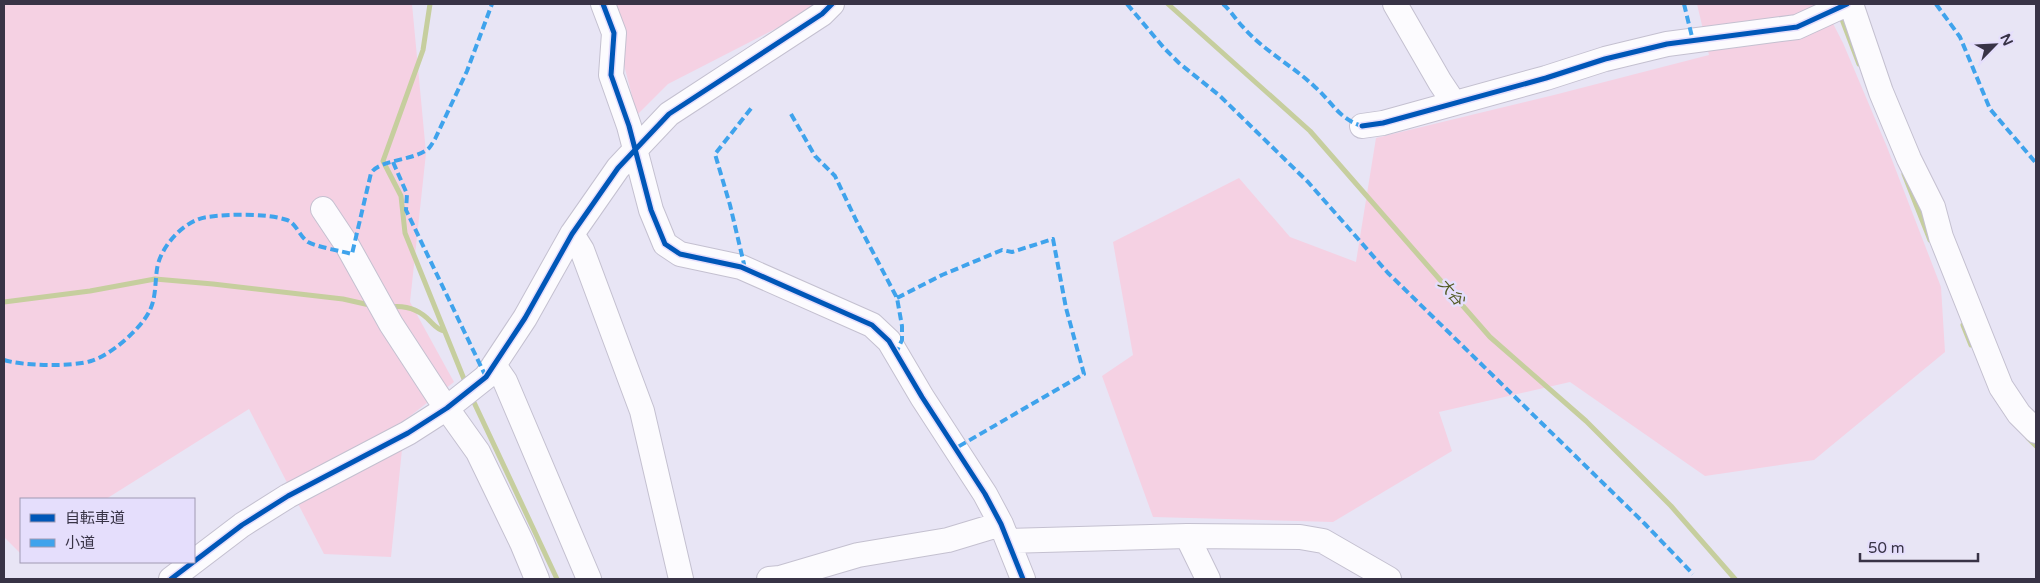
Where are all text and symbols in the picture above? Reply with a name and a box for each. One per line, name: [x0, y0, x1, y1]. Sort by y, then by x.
north arrow: [1970, 20, 2020, 70]
text: N: [1996, 31, 2016, 49]
water label: 大谷: [1434, 275, 1469, 311]
legend: [20, 498, 195, 563]
text: 自転車道: [65, 509, 125, 527]
scale bar: [1860, 530, 1978, 562]
text: 小道: [65, 534, 95, 552]
text: 50 m: [1868, 539, 1905, 557]

